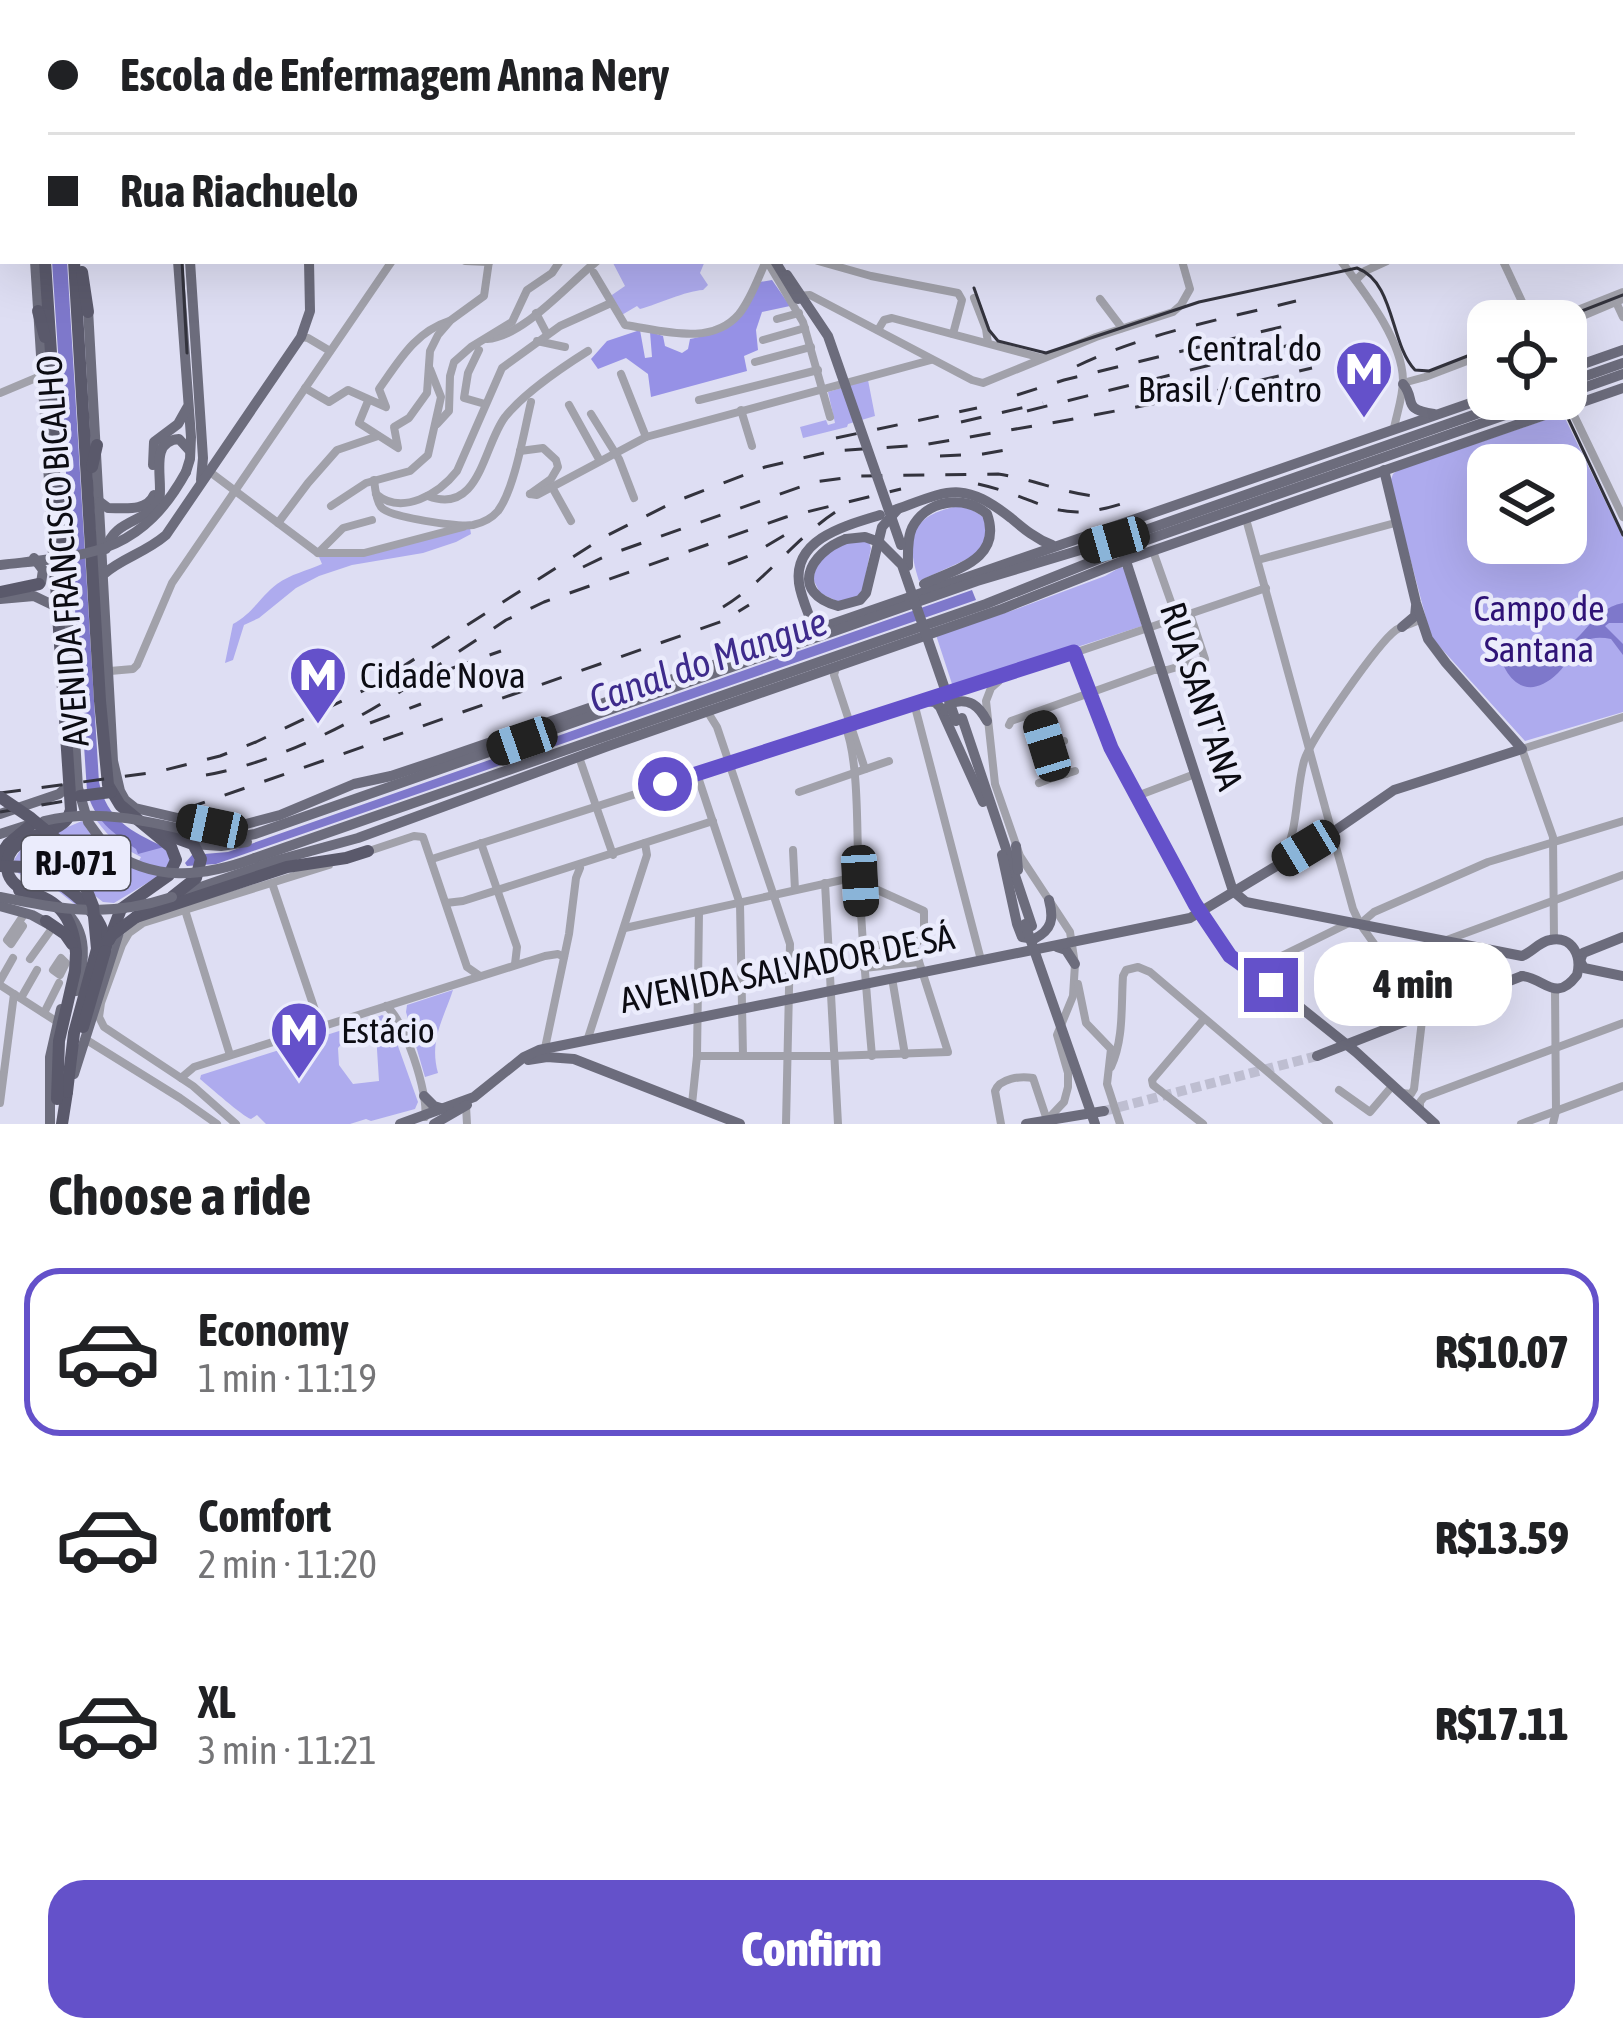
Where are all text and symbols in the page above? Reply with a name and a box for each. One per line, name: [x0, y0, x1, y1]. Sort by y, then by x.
text: Escola de Enfermagem Anna Nery: [120, 49, 669, 101]
text: Rua Riachuelo: [120, 165, 358, 217]
map controls: [1467, 300, 1587, 564]
button: locate: [1467, 300, 1587, 420]
place label: Central do Brasil / Centro: [1138, 327, 1322, 410]
metro station icon: Central do Brasil / Centro: [1333, 338, 1395, 420]
street label: AVENIDA FRANCISCO BICALHO: [27, 354, 97, 748]
button: layers: [1467, 444, 1587, 564]
car: [1074, 513, 1154, 567]
park label: Campo de Santana: [1473, 587, 1605, 670]
street label: RUA SANT'ANA: [1152, 597, 1252, 795]
water label: Canal do Mangue: [583, 599, 833, 721]
metro station icon: Cidade Nova: [287, 644, 349, 726]
place label: Cidade Nova: [360, 654, 526, 696]
car: [1019, 706, 1075, 786]
car: [482, 712, 562, 770]
route start: [638, 757, 692, 811]
car: [173, 801, 251, 851]
car: [1266, 814, 1346, 882]
road number: RJ-071: [22, 836, 130, 890]
car: [840, 844, 880, 918]
street label: AVENIDA SALVADOR DE SÁ: [616, 915, 958, 1021]
callout: 4 min: [1313, 943, 1511, 1027]
route end: [1244, 958, 1298, 1012]
text: 4 min: [1373, 962, 1453, 1006]
metro station icon: Estácio: [268, 999, 330, 1081]
place label: Estácio: [341, 1009, 435, 1051]
text: Choose a ride: [48, 1165, 311, 1226]
icon: car: [54, 1298, 162, 1406]
text: Economy: [198, 1304, 349, 1356]
text: R$10.07: [1435, 1326, 1569, 1378]
text: 1 min · 11:19: [198, 1356, 377, 1400]
icon: car: [54, 1484, 162, 1592]
text: Comfort: [198, 1490, 331, 1542]
text: R$13.59: [1435, 1512, 1569, 1564]
text: 2 min · 11:20: [198, 1542, 377, 1586]
icon: car: [54, 1670, 162, 1778]
text: XL: [198, 1676, 236, 1728]
text: R$17.11: [1435, 1698, 1569, 1750]
text: 3 min · 11:21: [198, 1728, 377, 1772]
button: Confirm: [48, 1880, 1575, 2018]

